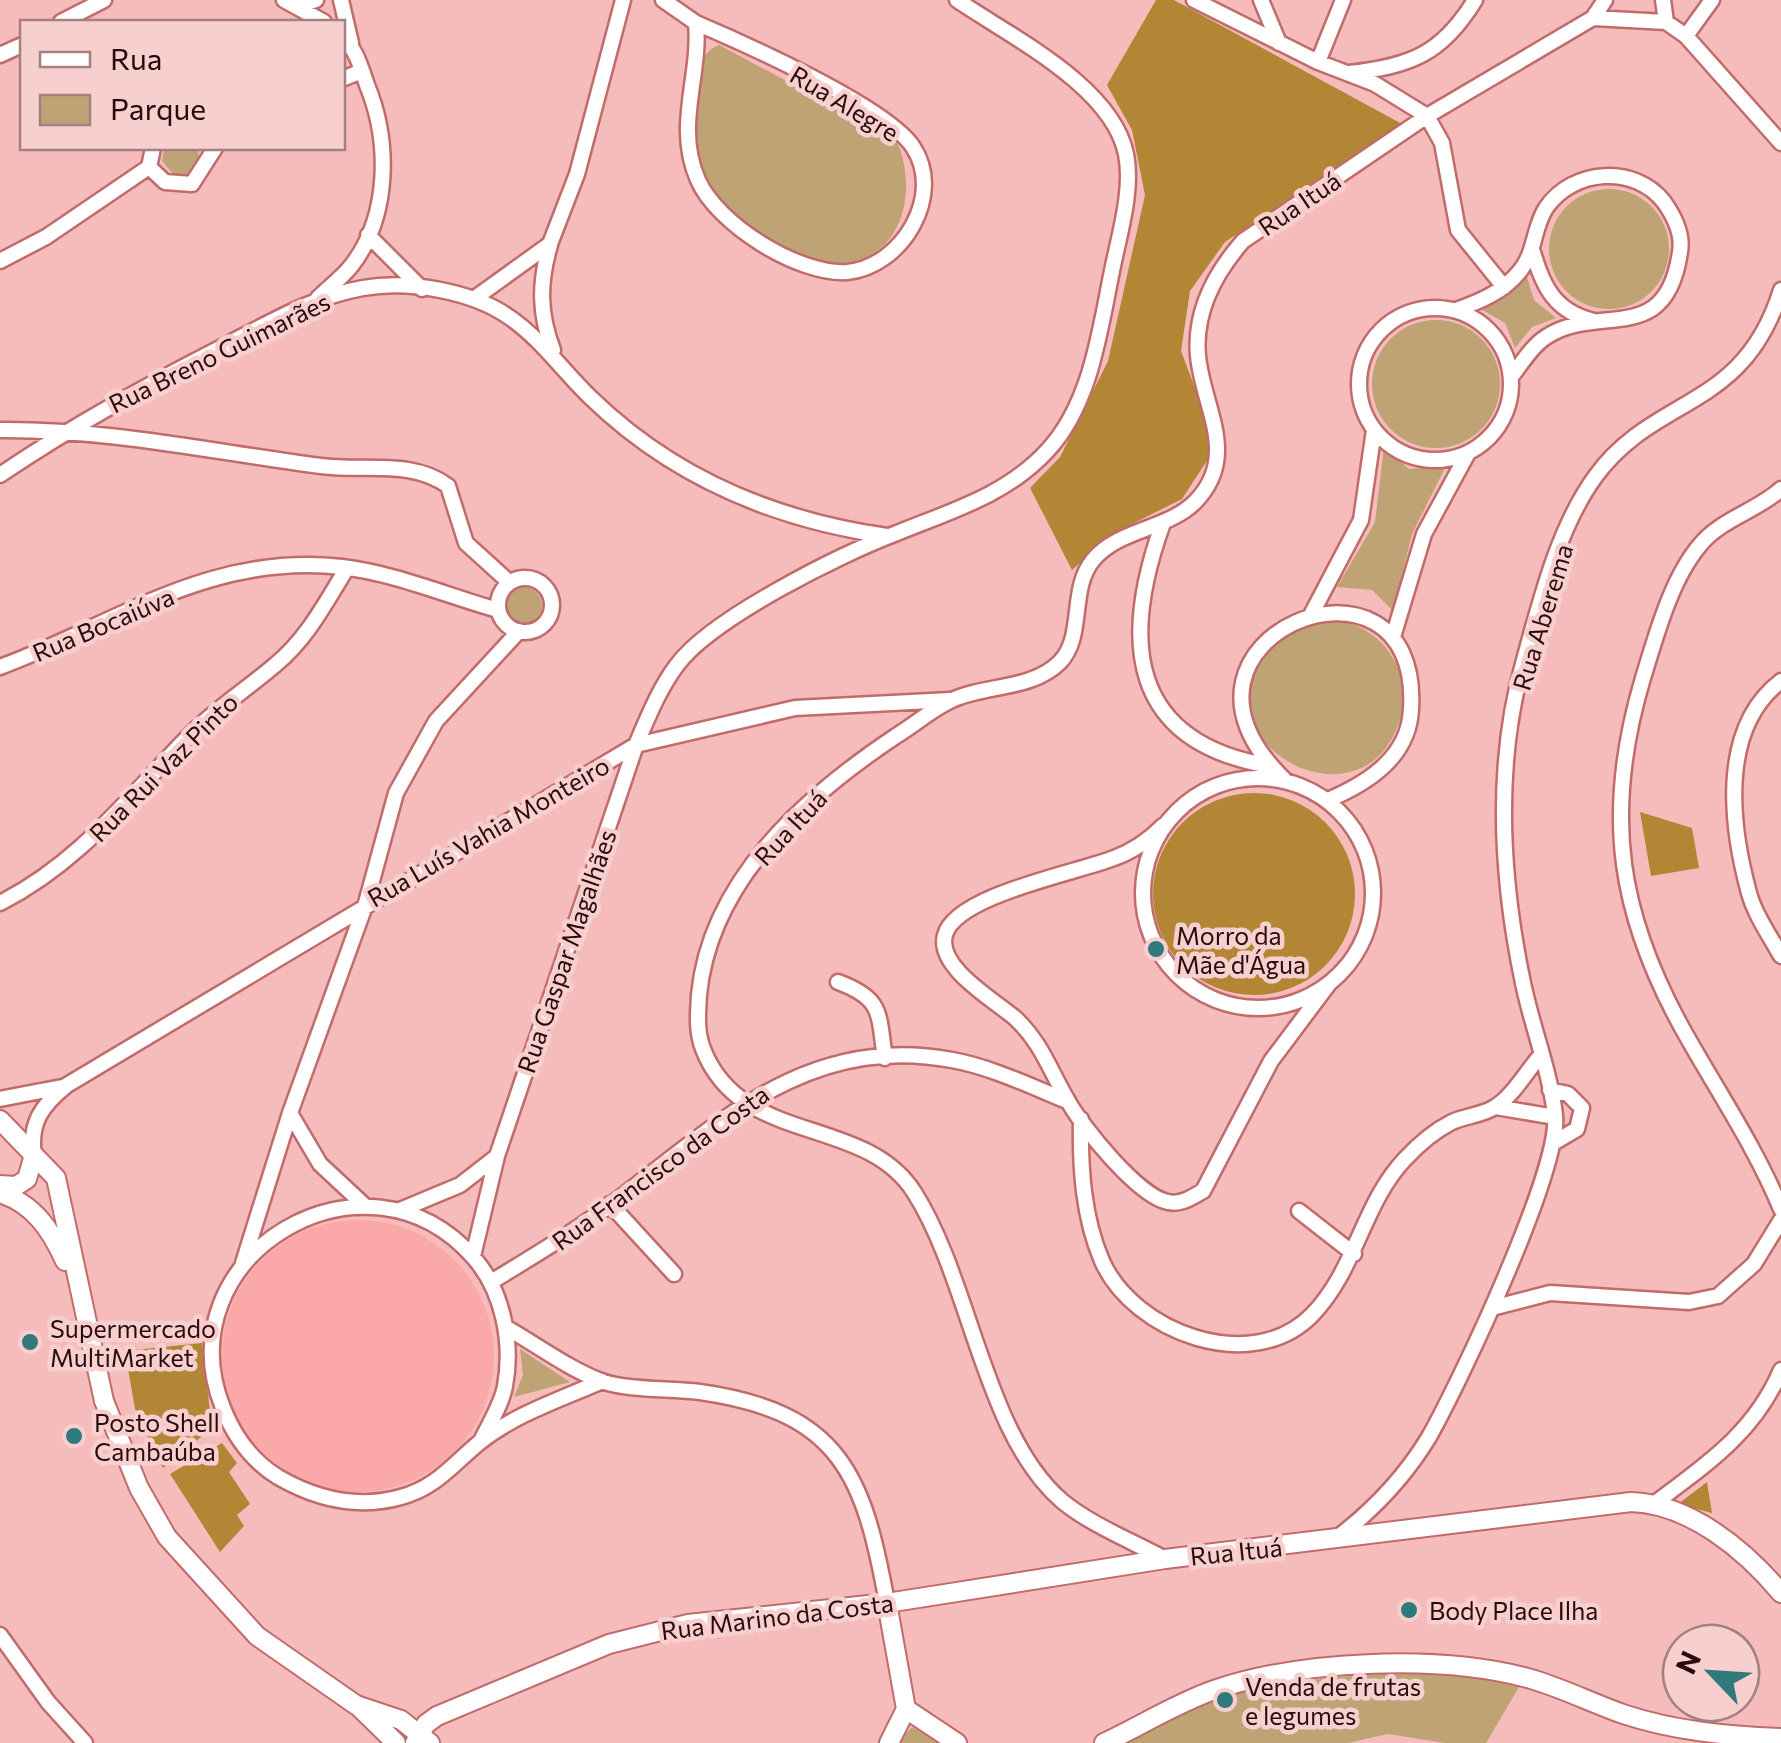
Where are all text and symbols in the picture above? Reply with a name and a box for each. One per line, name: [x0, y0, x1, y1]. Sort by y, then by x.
legend: [20, 20, 345, 150]
text: Rua: [110, 39, 162, 76]
street label: Rua Alegre: [785, 59, 905, 147]
text: Parque: [110, 89, 206, 126]
street label: Rua Ituá: [1252, 165, 1346, 241]
street label: Rua Breno Guimarães: [104, 285, 334, 419]
street label: Rua Aberema: [1506, 540, 1578, 694]
street label: Rua Bocaiúva: [28, 581, 178, 667]
street label: Rua Rui Vaz Pinto: [82, 686, 244, 848]
street label: Rua Luís Vahia Monteiro: [362, 749, 614, 913]
street label: Rua Ituá: [747, 783, 833, 871]
street label: Rua Gaspar Magalhães: [510, 825, 622, 1077]
place label: Morro da Mãe d'Água: [1176, 920, 1306, 979]
marker: Morro da Mãe d'Água: [1145, 938, 1167, 960]
street label: Rua Francisco da Costa: [546, 1078, 774, 1256]
place label: Supermercado MultiMarket: [50, 1313, 216, 1372]
marker: Supermercado MultiMarket: [19, 1331, 41, 1353]
place label: Posto Shell Cambaúba: [94, 1407, 220, 1466]
marker: Posto Shell Cambaúba: [63, 1425, 85, 1447]
street label: Rua Ituá: [1188, 1531, 1284, 1571]
street label: Rua Marino da Costa: [659, 1587, 895, 1645]
place label: Body Place Ilha: [1429, 1595, 1598, 1625]
marker: Body Place Ilha: [1398, 1599, 1420, 1621]
north arrow: [1661, 1623, 1761, 1723]
text: N: [1668, 1645, 1707, 1679]
place label: Venda de frutas e legumes: [1245, 1671, 1421, 1730]
marker: Venda de frutas e legumes: [1214, 1689, 1236, 1711]

